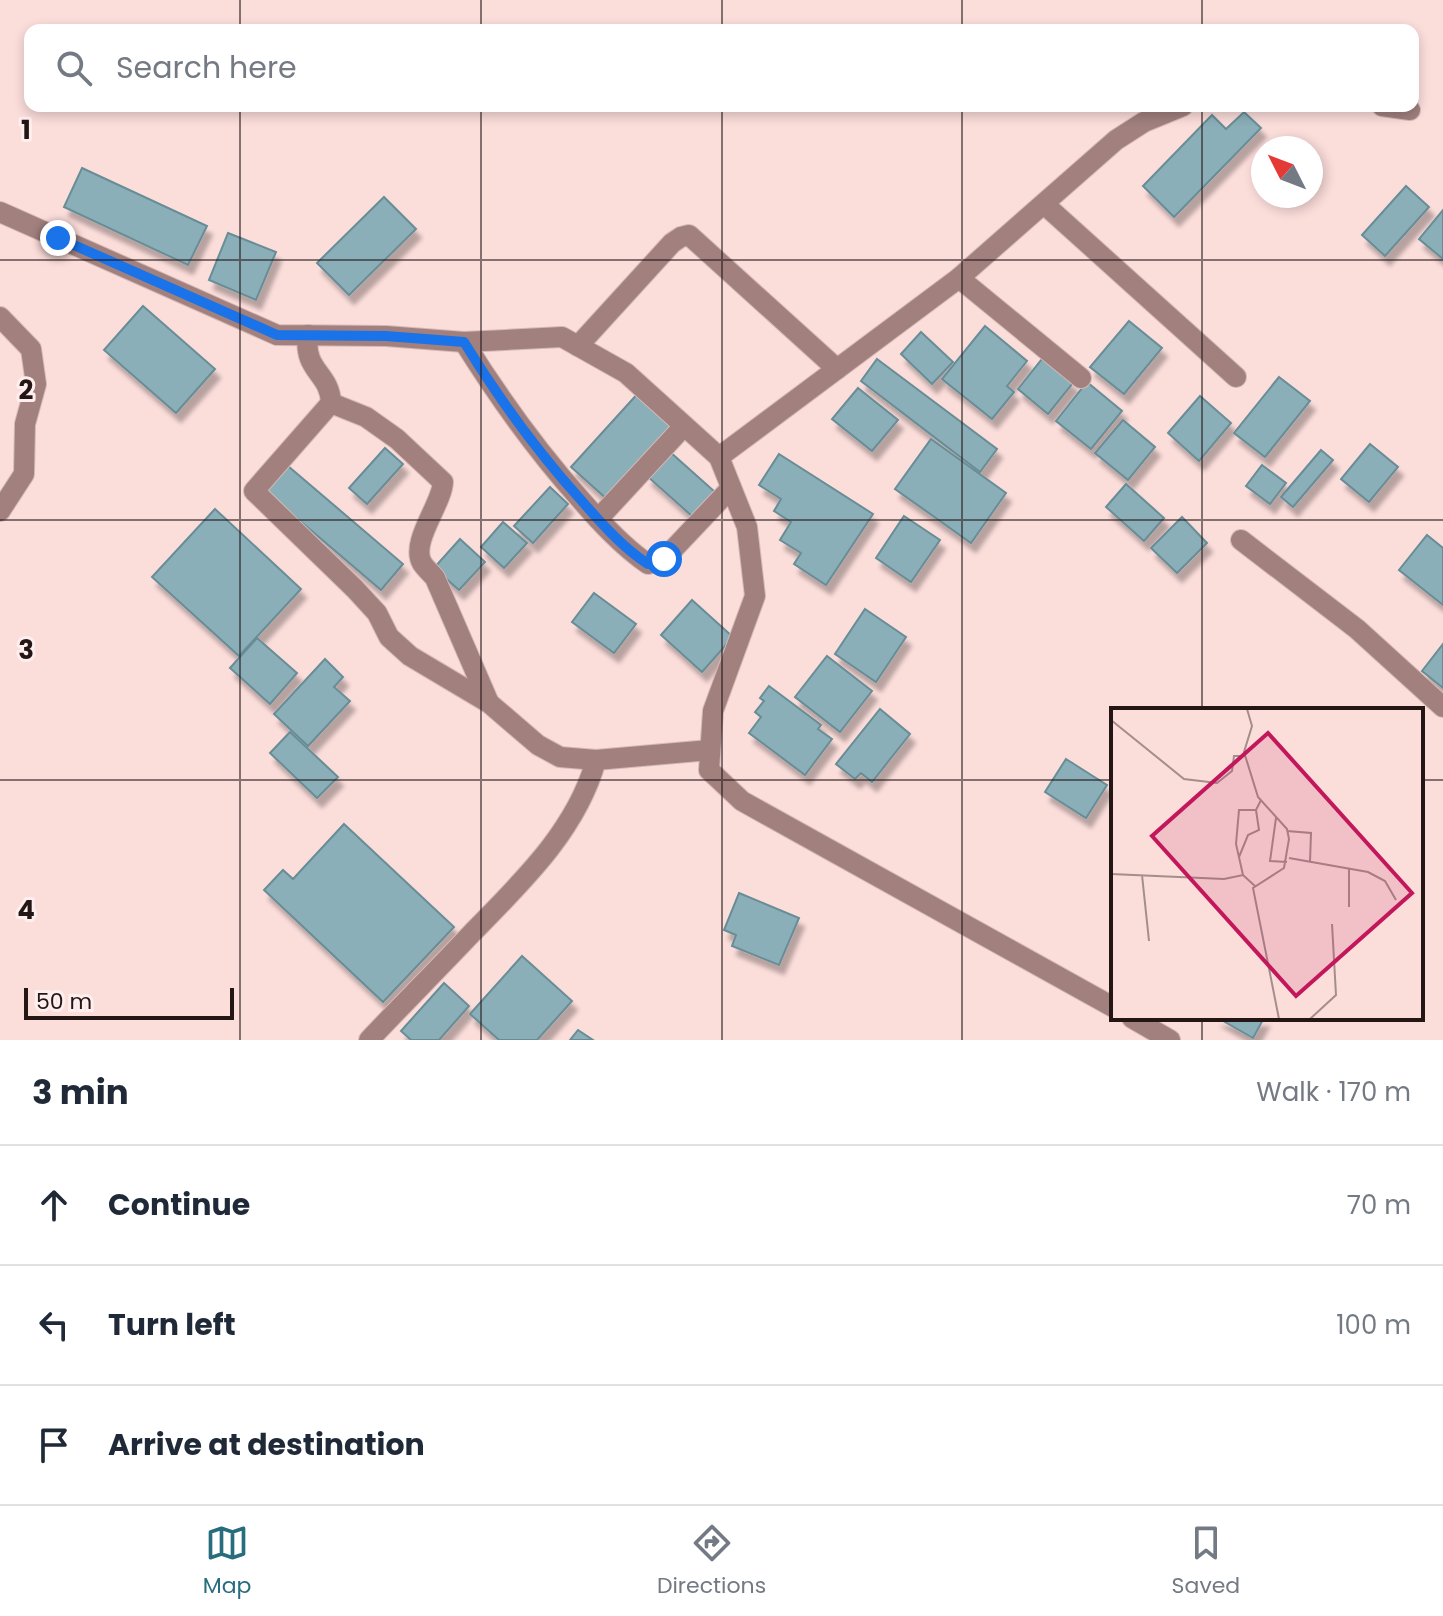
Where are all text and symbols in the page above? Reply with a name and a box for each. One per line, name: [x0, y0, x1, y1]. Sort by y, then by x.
search box: [24, 24, 1419, 112]
icon: search: [52, 46, 96, 90]
text: Search here: [116, 46, 297, 89]
text: 1: [21, 112, 31, 148]
north arrow: [1251, 136, 1323, 208]
route end: [40, 220, 76, 256]
text: 2: [19, 372, 34, 408]
route start: [646, 541, 682, 577]
text: 3: [18, 632, 34, 668]
inset map: [1111, 708, 1423, 1020]
text: 4: [17, 892, 35, 928]
scale bar: [24, 984, 234, 1020]
text: 50 m: [36, 986, 92, 1017]
text: 3 min: [32, 1068, 129, 1116]
text: Walk · 170 m: [1256, 1074, 1411, 1110]
icon: ahead: [32, 1183, 76, 1227]
text: Continue: [108, 1183, 250, 1226]
text: 70 m: [1347, 1187, 1411, 1223]
icon: left: [32, 1303, 76, 1347]
text: Turn left: [108, 1303, 236, 1346]
text: 100 m: [1336, 1307, 1411, 1343]
icon: arrive: [32, 1423, 76, 1467]
text: Arrive at destination: [108, 1423, 425, 1466]
tab: Map: [203, 1521, 251, 1602]
tab: Directions: [657, 1521, 766, 1602]
tab: Saved: [1172, 1521, 1240, 1602]

